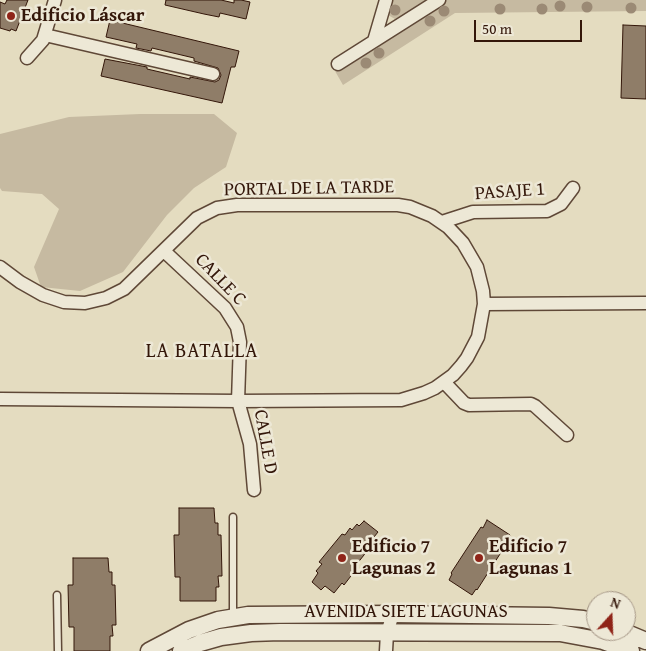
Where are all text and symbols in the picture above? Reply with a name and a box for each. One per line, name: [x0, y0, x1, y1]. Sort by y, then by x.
place label: Edificio Láscar: [21, 5, 144, 27]
marker: Edificio Láscar: [5, 10, 17, 22]
scale bar: [476, 10, 584, 42]
text: 50 m: [482, 18, 512, 39]
street label: PORTAL DE LA TARDE: [224, 176, 394, 202]
street label: PASAJE 1: [474, 178, 546, 206]
street label: CALLE C: [190, 249, 250, 311]
district label: LA BATALLA: [144, 340, 260, 364]
street label: CALLE D: [248, 408, 282, 476]
place label: Edificio 7 Lagunas 2: [352, 536, 436, 580]
place label: Edificio 7 Lagunas 1: [489, 536, 573, 580]
marker: Edificio 7 Lagunas 2: [336, 552, 348, 564]
marker: Edificio 7 Lagunas 1: [473, 552, 485, 564]
north arrow: [586, 591, 636, 641]
text: N: [608, 592, 624, 614]
street label: AVENIDA SIETE LAGUNAS: [304, 601, 508, 623]

